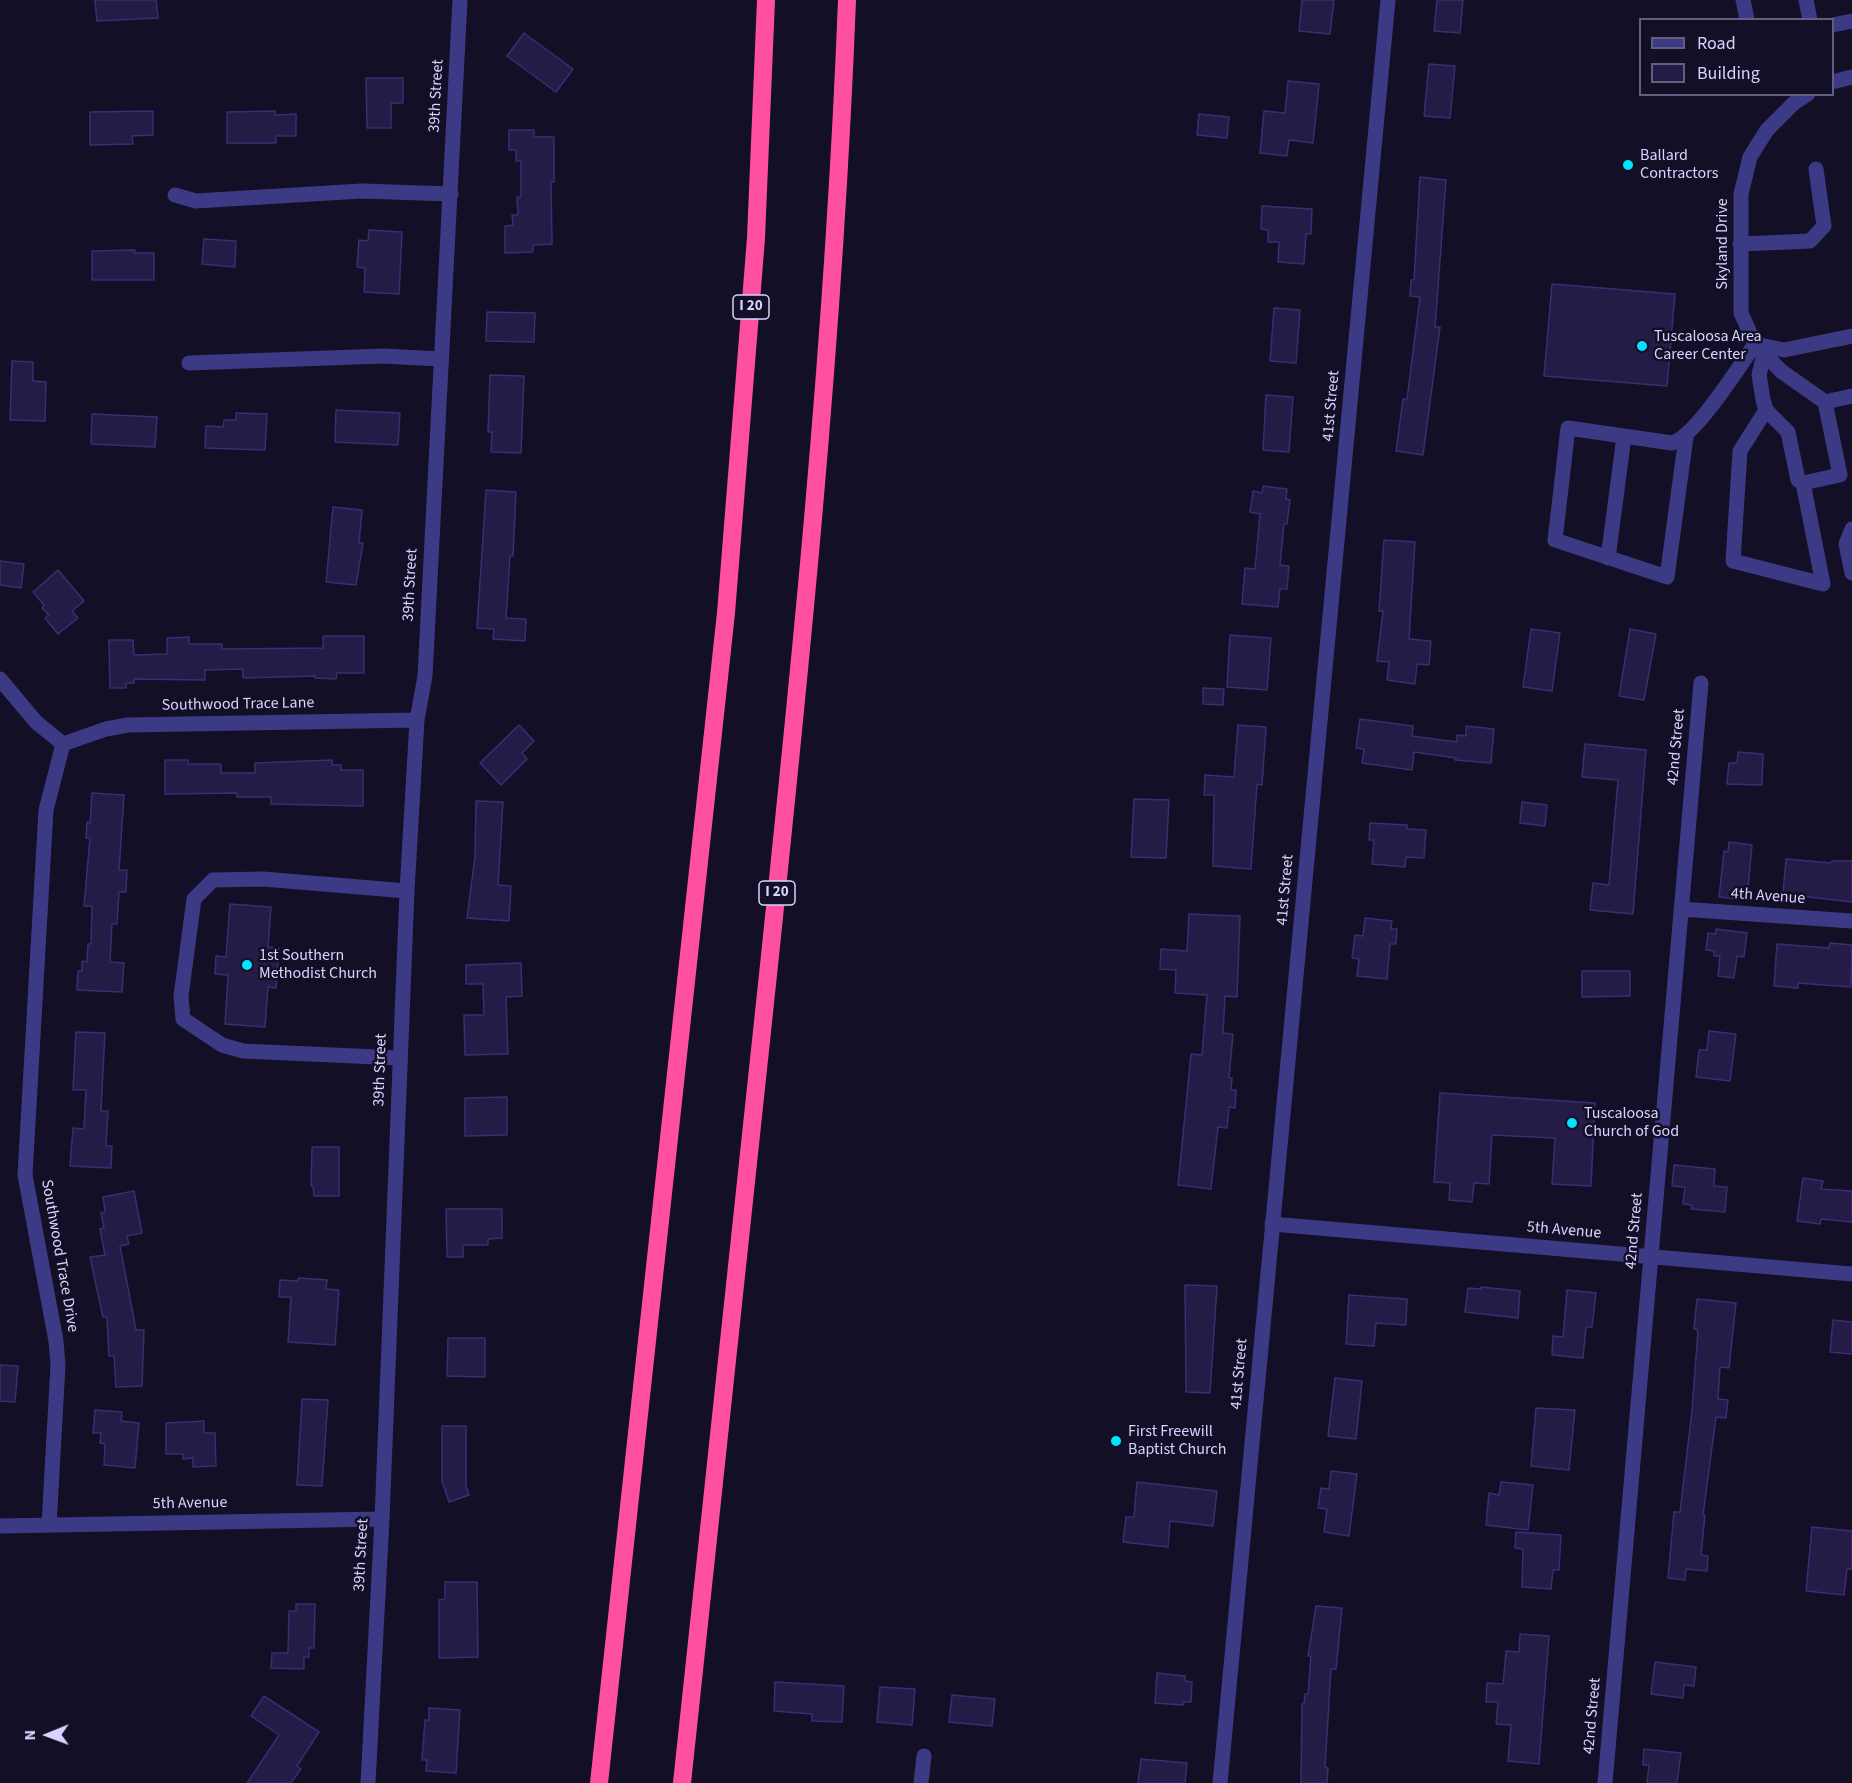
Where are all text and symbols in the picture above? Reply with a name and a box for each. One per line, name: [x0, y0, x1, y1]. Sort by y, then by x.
legend: [1639, 18, 1834, 96]
text: Road: [1697, 31, 1736, 56]
street label: 39th Street: [425, 59, 449, 133]
text: Building: [1697, 61, 1760, 86]
place label: Ballard Contractors: [1640, 146, 1718, 184]
marker: Ballard Contractors: [1621, 158, 1635, 172]
street label: Skyland Drive: [1713, 198, 1733, 290]
road number: I 20: [733, 295, 769, 319]
place label: Tuscaloosa Area Career Center: [1654, 327, 1762, 365]
marker: Tuscaloosa Area Career Center: [1635, 339, 1649, 353]
street label: 41st Street: [1319, 370, 1345, 442]
street label: 39th Street: [399, 548, 423, 622]
street label: Southwood Trace Lane: [162, 694, 314, 716]
street label: 42nd Street: [1664, 708, 1690, 786]
street label: 41st Street: [1273, 854, 1299, 926]
road number: I 20: [759, 881, 795, 905]
street label: 4th Avenue: [1730, 885, 1806, 909]
place label: 1st Southern Methodist Church: [259, 946, 377, 984]
marker: 1st Southern Methodist Church: [240, 958, 254, 972]
street label: 39th Street: [370, 1033, 392, 1107]
place label: Tuscaloosa Church of God: [1584, 1104, 1679, 1142]
marker: Tuscaloosa Church of God: [1565, 1116, 1579, 1130]
street label: Southwood Trace Drive: [36, 1178, 82, 1334]
street label: 42nd Street: [1622, 1192, 1648, 1270]
street label: 5th Avenue: [1526, 1218, 1602, 1244]
street label: 41st Street: [1227, 1338, 1253, 1410]
place label: First Freewill Baptist Church: [1128, 1422, 1226, 1460]
marker: First Freewill Baptist Church: [1109, 1434, 1123, 1448]
street label: 5th Avenue: [153, 1494, 227, 1514]
street label: 39th Street: [350, 1518, 374, 1592]
street label: 42nd Street: [1580, 1677, 1606, 1755]
north arrow: [18, 1705, 78, 1765]
text: N: [19, 1730, 41, 1741]

